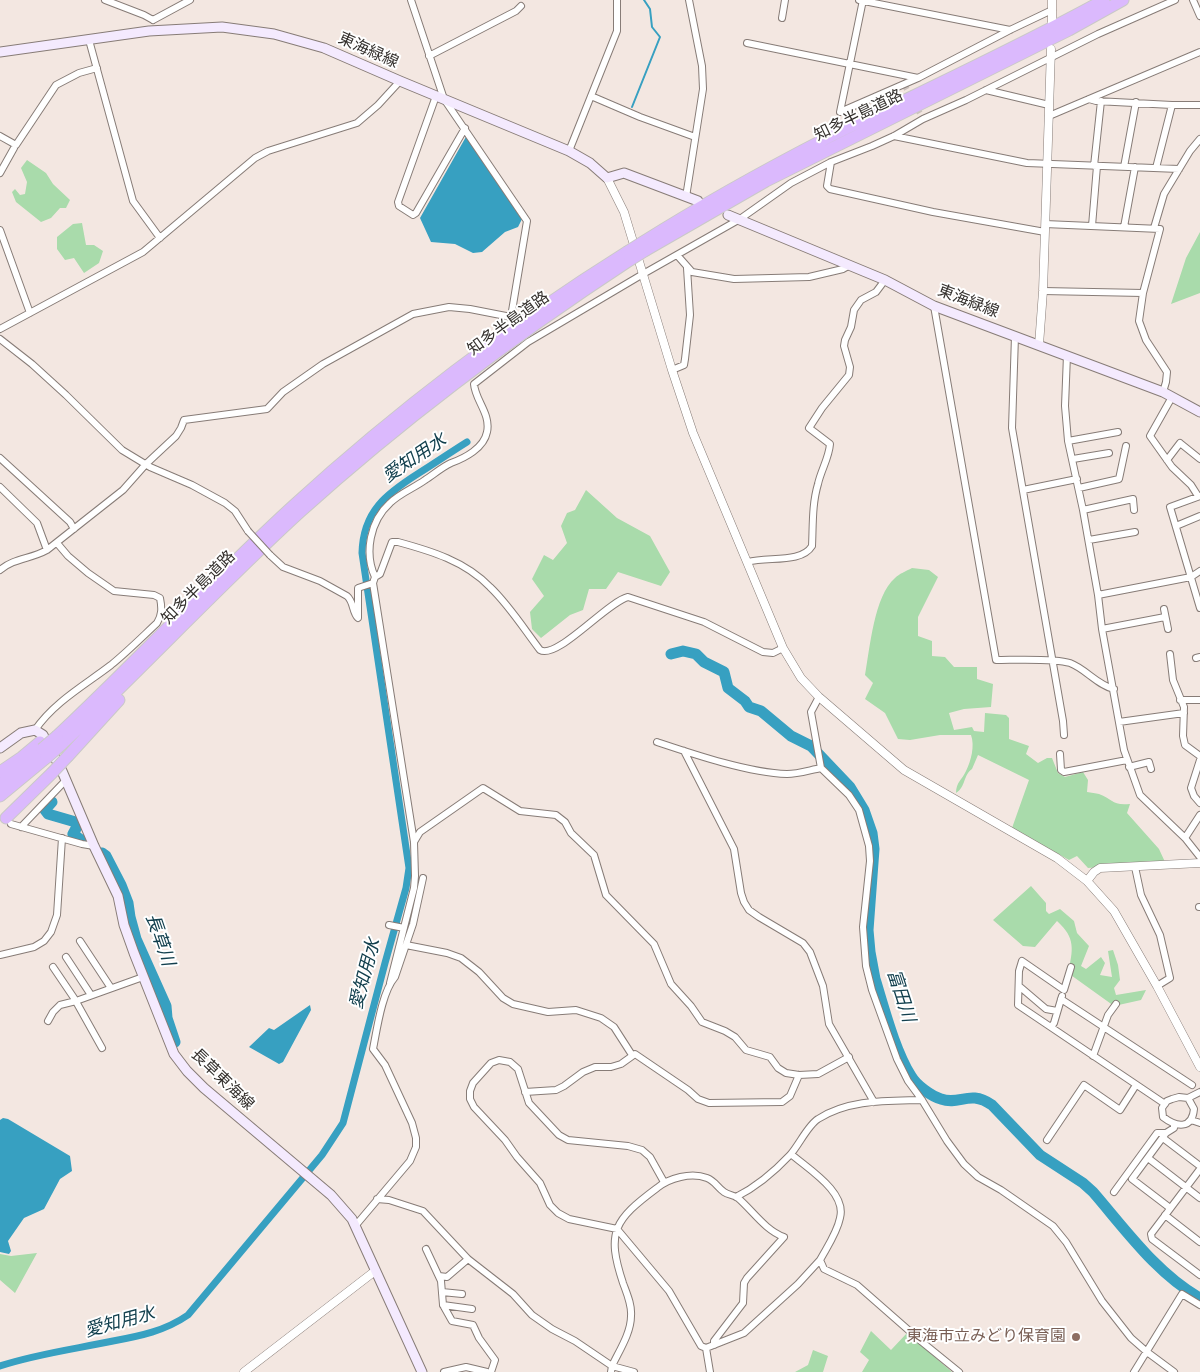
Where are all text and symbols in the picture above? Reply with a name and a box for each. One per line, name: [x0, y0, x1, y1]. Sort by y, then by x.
street label: 東海緑線: [335, 29, 401, 73]
street label: 知多半島道路: [812, 86, 906, 146]
street label: 東海緑線: [935, 282, 1001, 322]
street label: 知多半島道路: [465, 288, 553, 360]
water label: 愛知用水: [379, 430, 451, 488]
street label: 知多半島道路: [158, 547, 240, 629]
water label: 長草川: [140, 911, 178, 969]
water label: 愛知用水: [346, 936, 386, 1012]
water label: 富田川: [881, 967, 919, 1025]
street label: 長草東海線: [187, 1045, 257, 1115]
water label: 愛知用水: [82, 1303, 158, 1343]
place label: 東海市立みどり保育園: [906, 1327, 1066, 1347]
marker: 東海市立みどり保育園: [1070, 1331, 1082, 1343]

